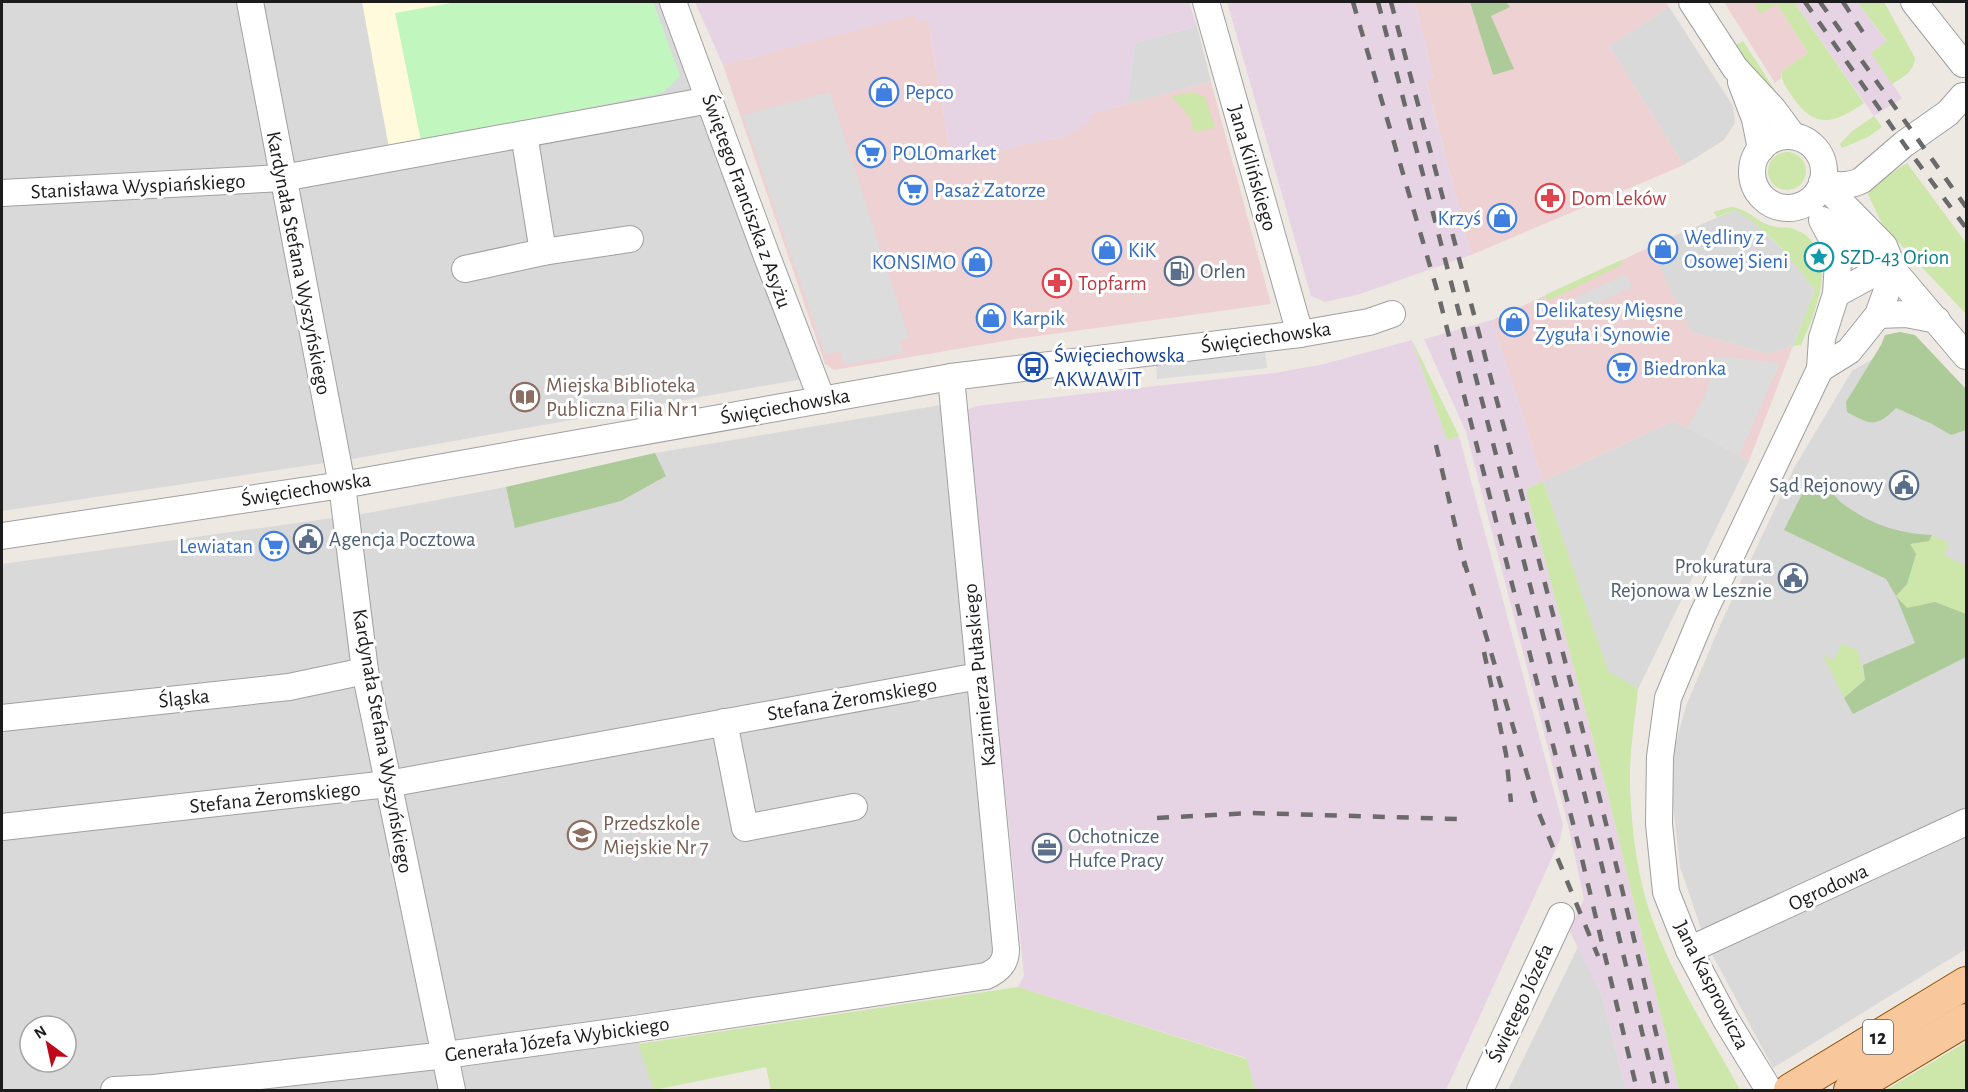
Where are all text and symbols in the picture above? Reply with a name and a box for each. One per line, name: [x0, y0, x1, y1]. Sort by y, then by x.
shop icon: Pepco: [868, 76, 900, 108]
place label: Pepco: [905, 82, 954, 103]
street label: Świętego Franciszka z Asyżu: [698, 90, 798, 311]
street label: Jana Kilińskiego: [1225, 103, 1280, 233]
street label: Kardynała Stefana Wyszyńskiego: [263, 130, 334, 397]
supermarket icon: POLOmarket: [855, 137, 887, 169]
place label: POLOmarket: [892, 143, 997, 164]
street label: Stanisława Wyspiańskiego: [30, 170, 246, 203]
supermarket icon: Pasaż Zatorze: [897, 174, 929, 206]
place label: Pasaż Zatorze: [934, 180, 1046, 201]
pharmacy icon: Dom Leków: [1534, 182, 1566, 214]
place label: Dom Leków: [1571, 188, 1666, 209]
shop icon: Krzyś: [1486, 202, 1518, 234]
place label: Krzyś: [1438, 208, 1481, 229]
place label: Wędliny z Osowej Sieni: [1684, 227, 1788, 272]
shop icon: Wędliny z Osowej Sieni: [1647, 233, 1679, 265]
shop icon: KiK: [1091, 234, 1123, 266]
place label: KiK: [1128, 240, 1157, 261]
place icon: SZD-43 Orion: [1803, 241, 1835, 273]
shop icon: KONSIMO: [961, 246, 993, 278]
place label: SZD-43 Orion: [1840, 247, 1949, 268]
place label: KONSIMO: [872, 252, 956, 273]
fuel station icon: Orlen: [1163, 255, 1195, 287]
place label: Orlen: [1200, 261, 1246, 282]
pharmacy icon: Topfarm: [1041, 267, 1073, 299]
place label: Topfarm: [1078, 273, 1147, 294]
place label: Delikatesy Mięsne Zyguła i Synowie: [1535, 300, 1683, 345]
shop icon: Karpik: [975, 302, 1007, 334]
shop icon: Delikatesy Mięsne Zyguła i Synowie: [1498, 306, 1530, 338]
place label: Karpik: [1012, 308, 1065, 329]
street label: Święciechowska: [1199, 315, 1333, 357]
place label: Święciechowska AKWAWIT: [1054, 342, 1185, 390]
bus stop icon: Święciechowska AKWAWIT: [1017, 351, 1049, 383]
supermarket icon: Biedronka: [1606, 352, 1638, 384]
place label: Biedronka: [1643, 358, 1727, 379]
place label: Miejska Biblioteka Publiczna Filia Nr 1: [546, 375, 698, 420]
library icon: Miejska Biblioteka Publiczna Filia Nr 1: [509, 381, 541, 413]
street label: Święciechowska: [718, 382, 852, 428]
street label: Święciechowska: [239, 466, 373, 510]
public building icon: Sąd Rejonowy: [1888, 469, 1920, 501]
place label: Sąd Rejonowy: [1769, 475, 1883, 496]
public building icon: Agencja Pocztowa: [292, 523, 324, 555]
place label: Agencja Pocztowa: [329, 529, 476, 550]
supermarket icon: Lewiatan: [258, 530, 290, 562]
place label: Lewiatan: [179, 536, 253, 557]
place label: Prokuratura Rejonowa w Lesznie: [1610, 556, 1772, 601]
public building icon: Prokuratura Rejonowa w Lesznie: [1777, 562, 1809, 594]
street label: Kazimierza Pułaskiego: [959, 582, 1000, 767]
street label: Kardynała Stefana Wyszyńskiego: [349, 607, 416, 875]
street label: Stefana Żeromskiego: [765, 673, 939, 725]
street label: Śląska: [157, 682, 211, 712]
street label: Stefana Żeromskiego: [188, 777, 362, 817]
place label: Przedszkole Miejskie Nr 7: [603, 813, 709, 858]
school or university icon: Przedszkole Miejskie Nr 7: [566, 819, 598, 851]
place label: Ochotnicze Hufce Pracy: [1068, 826, 1164, 871]
office icon: Ochotnicze Hufce Pracy: [1031, 832, 1063, 864]
street label: Ogrodowa: [1785, 860, 1871, 915]
street label: Jana Kasprowicza: [1670, 918, 1753, 1053]
street label: Świętego Józefa: [1481, 939, 1557, 1066]
street label: Generała Józefa Wybickiego: [443, 1013, 671, 1066]
north arrow: [18, 1014, 78, 1074]
road number: 12: [1863, 1020, 1893, 1054]
text: N: [31, 1023, 49, 1042]

